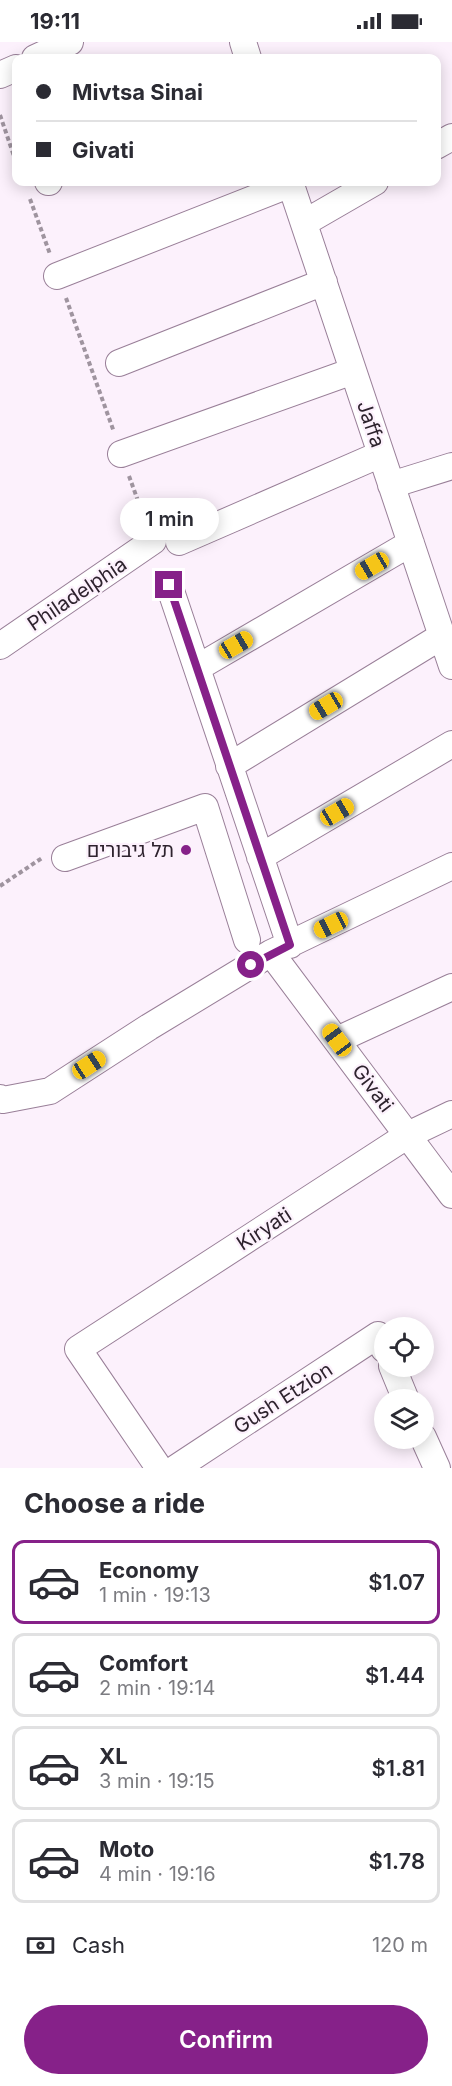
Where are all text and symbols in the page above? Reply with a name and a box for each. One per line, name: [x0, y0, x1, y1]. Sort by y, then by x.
text: 19:11: [30, 8, 80, 34]
text: Mivtsa Sinai: [72, 79, 203, 105]
text: Givati: [72, 137, 134, 163]
street label: Jaffa: [352, 398, 390, 450]
callout: 1 min: [120, 498, 219, 540]
text: 1 min: [145, 507, 194, 531]
car: [352, 549, 392, 583]
street label: Philadelphia: [23, 552, 131, 636]
route end: [155, 571, 182, 598]
car: [216, 628, 256, 662]
car: [306, 689, 346, 723]
car: [317, 795, 357, 829]
place label: תל גיבורים: [87, 838, 174, 862]
marker: תל גיבורים: [179, 843, 193, 857]
car: [311, 909, 351, 941]
route start: [237, 951, 264, 978]
car: [319, 1020, 355, 1060]
car: [69, 1048, 109, 1082]
street label: Givati: [347, 1059, 399, 1117]
street label: Kiryati: [232, 1203, 296, 1255]
map controls: [374, 1317, 434, 1449]
button: locate: [374, 1317, 434, 1377]
street label: Gush Etzion: [229, 1357, 337, 1439]
button: layers: [374, 1389, 434, 1449]
text: Choose a ride: [24, 1487, 205, 1520]
icon: car: [27, 1555, 81, 1609]
text: Economy: [99, 1557, 199, 1583]
text: $1.07: [368, 1569, 425, 1595]
text: 1 min · 19:13: [99, 1583, 211, 1607]
icon: car: [27, 1648, 81, 1702]
text: Comfort: [99, 1650, 188, 1676]
text: $1.44: [365, 1662, 425, 1688]
text: 2 min · 19:14: [99, 1676, 215, 1700]
icon: car: [27, 1741, 81, 1795]
text: XL: [99, 1743, 128, 1769]
text: $1.81: [372, 1755, 425, 1781]
text: 3 min · 19:15: [99, 1769, 215, 1793]
icon: car: [27, 1834, 81, 1888]
text: Moto: [99, 1836, 154, 1862]
text: $1.78: [368, 1848, 425, 1874]
text: 4 min · 19:16: [99, 1862, 216, 1886]
icon: cash: [24, 1929, 57, 1962]
text: Cash: [72, 1932, 125, 1958]
text: 120 m: [372, 1933, 428, 1957]
button: Confirm: [24, 2005, 428, 2074]

